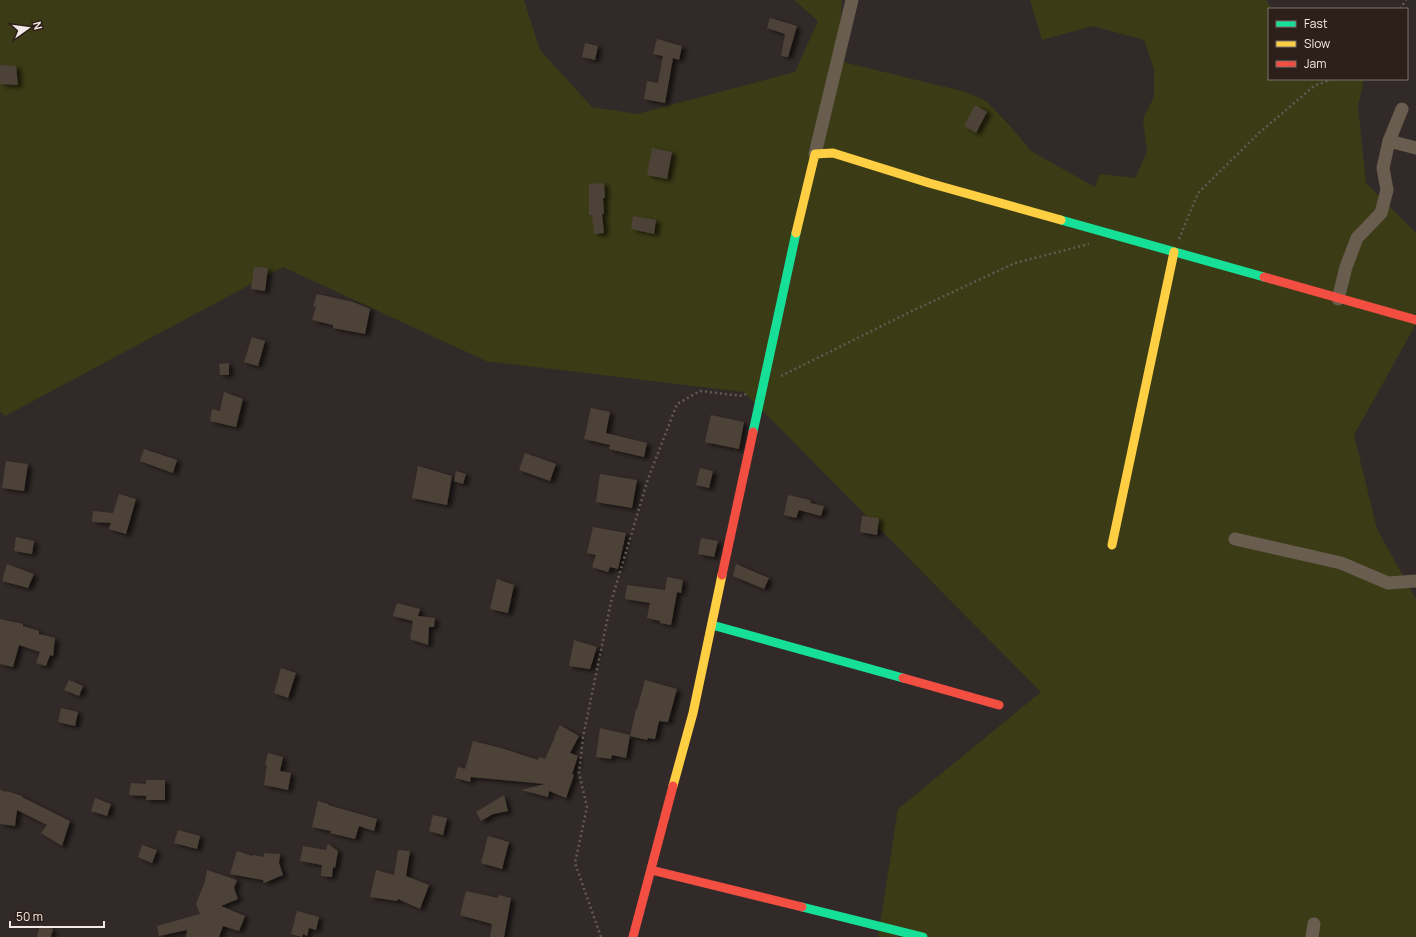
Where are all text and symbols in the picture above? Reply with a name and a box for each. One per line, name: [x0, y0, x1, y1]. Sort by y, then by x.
north arrow: [8, 8, 48, 48]
legend: [1268, 8, 1408, 80]
text: Fast: [1304, 15, 1328, 32]
text: N: [30, 20, 46, 31]
text: Slow: [1304, 35, 1330, 52]
text: Jam: [1304, 55, 1326, 72]
scale bar: [10, 903, 104, 929]
text: 50 m: [16, 908, 43, 925]

